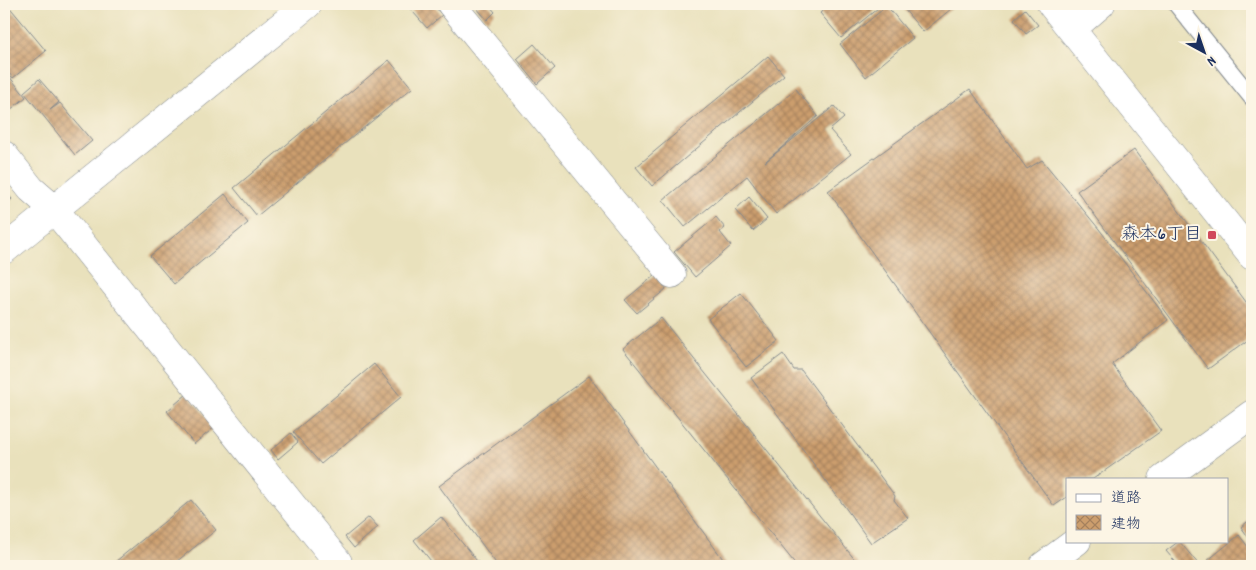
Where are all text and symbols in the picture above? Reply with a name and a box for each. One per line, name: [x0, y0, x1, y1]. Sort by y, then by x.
north arrow: [1178, 28, 1228, 78]
text: N: [1202, 51, 1220, 70]
place label: 森本6丁目: [1121, 223, 1202, 248]
marker: 森本6丁目: [1206, 229, 1218, 241]
legend: [1066, 478, 1228, 542]
text: 道路: [1111, 488, 1141, 510]
text: 建物: [1111, 514, 1141, 536]

